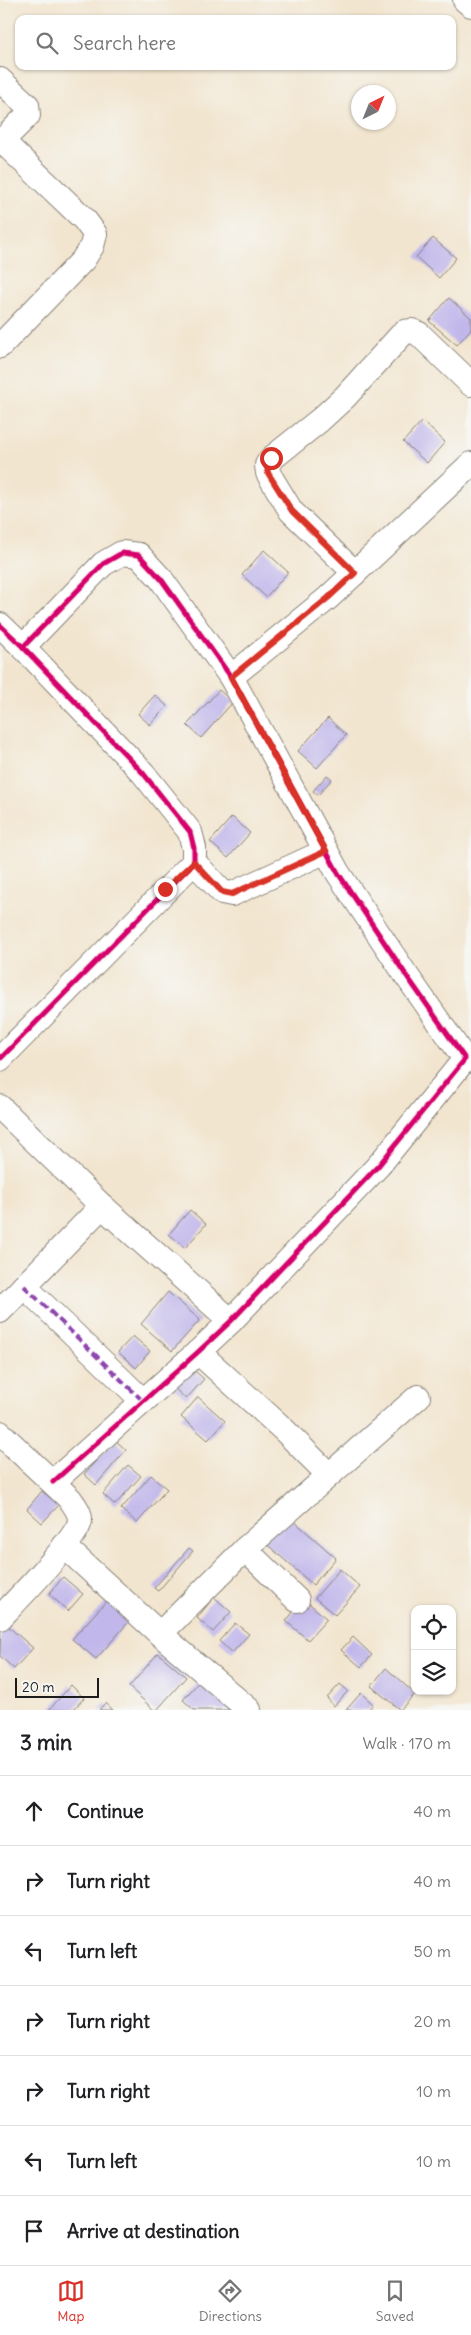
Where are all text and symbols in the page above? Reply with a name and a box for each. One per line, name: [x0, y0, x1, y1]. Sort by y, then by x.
search box: [15, 15, 456, 70]
icon: search: [33, 29, 61, 57]
text: Search here: [73, 31, 176, 55]
north arrow: [351, 85, 396, 130]
route start: [260, 447, 283, 470]
route end: [154, 878, 177, 901]
map controls: [411, 1605, 456, 1695]
button: locate: [411, 1605, 456, 1650]
button: layers: [411, 1650, 456, 1695]
scale bar: [15, 1675, 99, 1698]
text: 20 m: [22, 1678, 55, 1696]
text: 3 min: [20, 1729, 72, 1756]
text: Walk · 170 m: [362, 1733, 451, 1753]
icon: ahead: [20, 1797, 48, 1825]
text: Continue: [67, 1799, 144, 1823]
text: 40 m: [413, 1801, 451, 1821]
icon: right: [20, 1867, 48, 1895]
text: Turn right: [67, 1869, 150, 1893]
text: 40 m: [413, 1871, 451, 1891]
icon: left: [20, 1937, 48, 1965]
text: Turn left: [67, 1939, 137, 1963]
text: 50 m: [413, 1941, 451, 1961]
icon: right: [20, 2007, 48, 2035]
text: Turn right: [67, 2009, 150, 2033]
text: 20 m: [414, 2011, 451, 2031]
icon: right: [20, 2077, 48, 2105]
text: Turn right: [67, 2079, 150, 2103]
text: 10 m: [416, 2081, 451, 2101]
icon: left: [20, 2147, 48, 2175]
text: Turn left: [67, 2149, 137, 2173]
text: 10 m: [416, 2151, 451, 2171]
icon: arrive: [20, 2217, 48, 2245]
text: Arrive at destination: [67, 2219, 240, 2243]
tab: Map: [57, 2277, 85, 2325]
tab: Directions: [199, 2277, 262, 2325]
tab: Saved: [376, 2277, 414, 2325]

